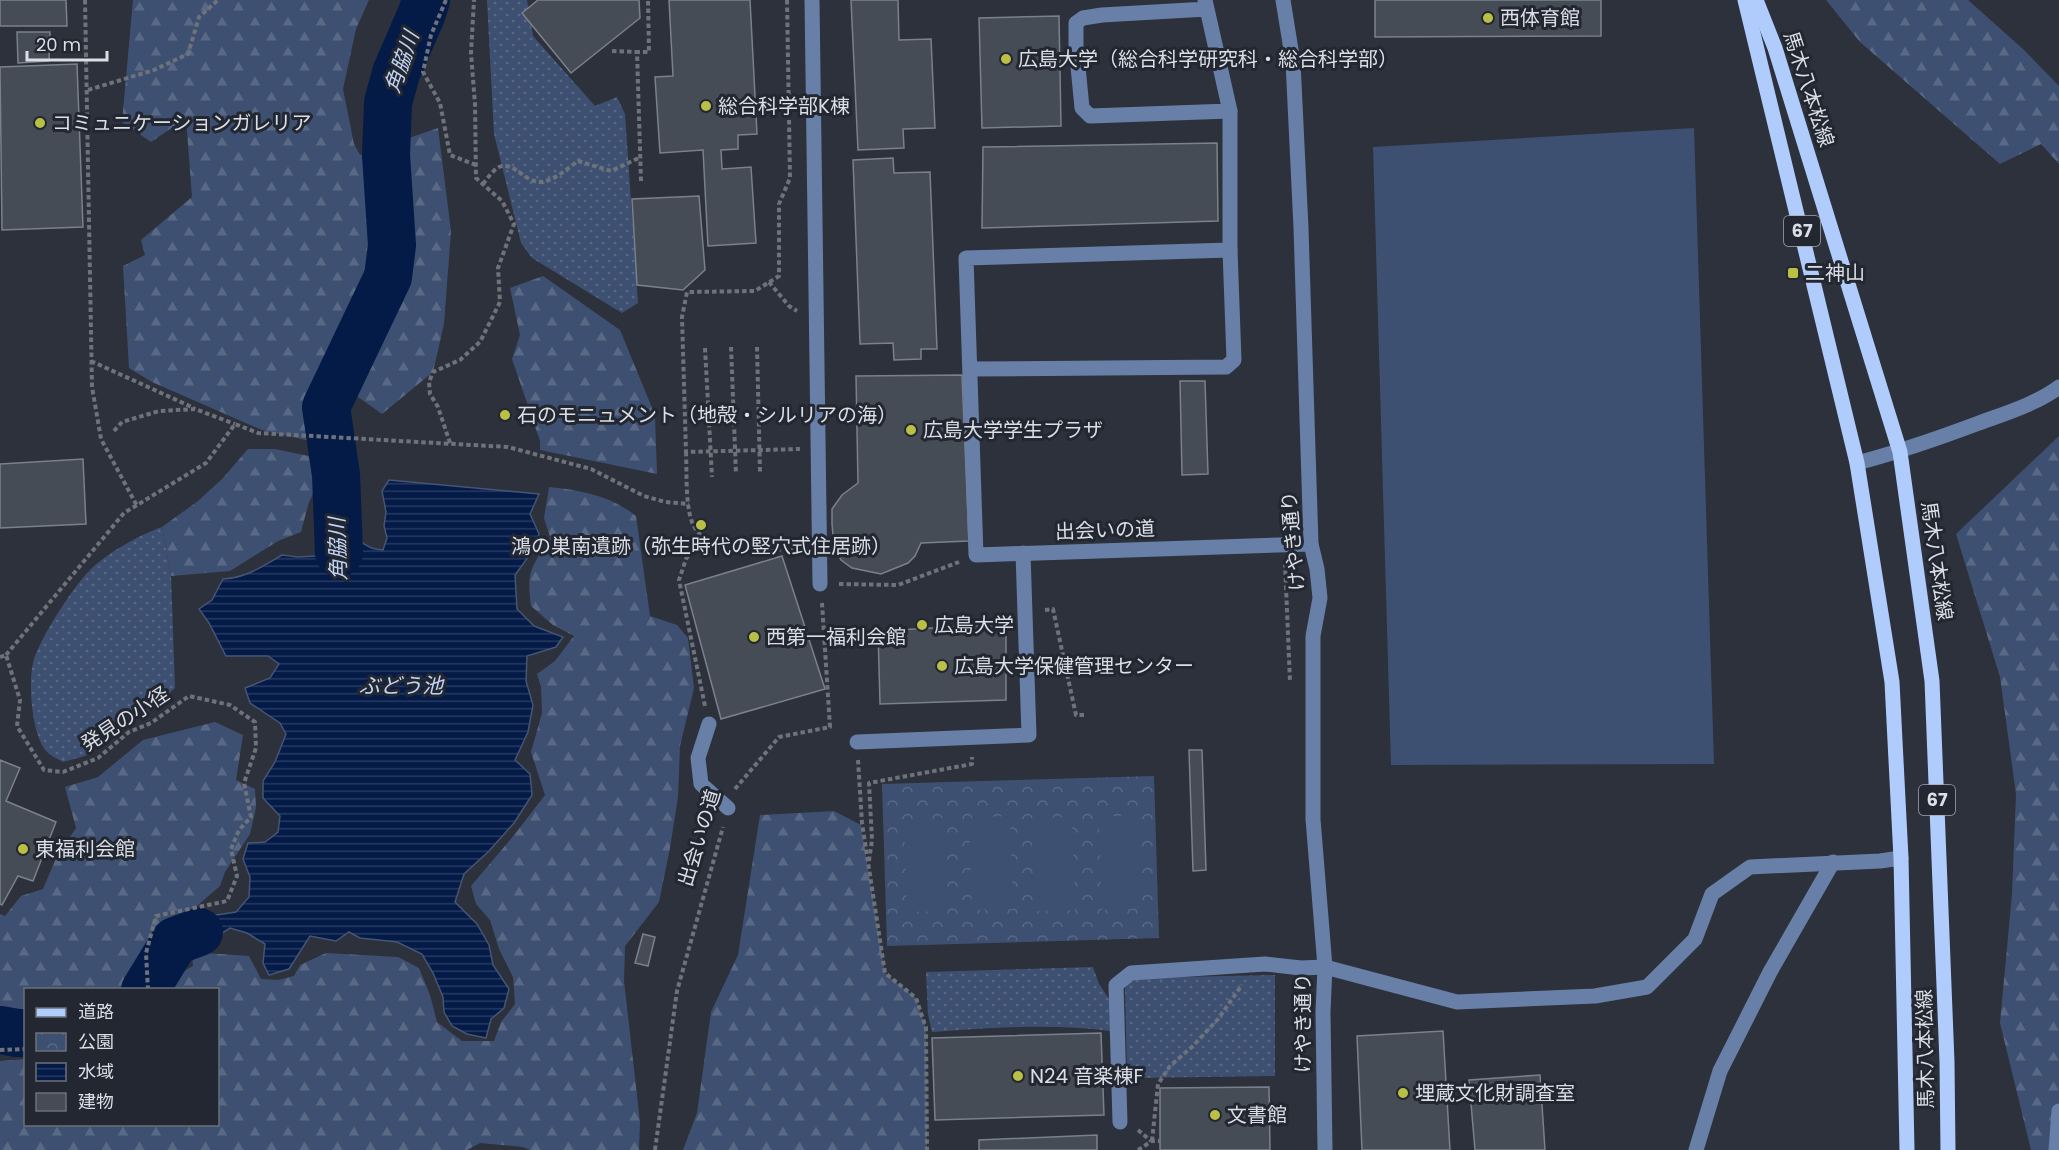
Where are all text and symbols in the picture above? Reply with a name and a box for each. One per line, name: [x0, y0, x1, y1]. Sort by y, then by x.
place label: 西体育館: [1500, 4, 1580, 32]
marker: 西体育館: [1481, 11, 1495, 25]
scale bar: [27, 24, 106, 62]
water label: 角脇川: [378, 25, 426, 96]
street label: 馬木八本松線: [1777, 28, 1841, 150]
text: 20 m: [36, 32, 81, 57]
place label: 広島大学（総合科学研究科・総合科学部）: [1018, 45, 1398, 73]
marker: 広島大学（総合科学研究科・総合科学部）: [999, 52, 1013, 66]
place label: 総合科学部K棟: [718, 92, 850, 120]
marker: 総合科学部K棟: [699, 99, 713, 113]
place label: コミュニケーションガレリア: [52, 109, 312, 137]
marker: コミュニケーションガレリア: [33, 116, 47, 130]
road number: 67: [1784, 216, 1820, 246]
place label: 二神山: [1805, 259, 1865, 287]
marker: 二神山: [1786, 266, 1800, 280]
place label: 石のモニュメント（地殻・シルリアの海）: [517, 401, 897, 429]
marker: 石のモニュメント（地殻・シルリアの海）: [498, 408, 512, 422]
place label: 広島大学学生プラザ: [923, 416, 1103, 444]
marker: 広島大学学生プラザ: [904, 423, 918, 437]
street label: けやき通り: [1275, 490, 1311, 592]
street label: 馬木八本松線: [1915, 500, 1959, 622]
street label: 出会いの道: [1055, 514, 1155, 546]
water label: 角脇川: [322, 515, 353, 581]
marker: 鴻の巣南遺跡（弥生時代の竪穴式住居跡）: [694, 518, 708, 532]
place label: 鴻の巣南遺跡（弥生時代の竪穴式住居跡）: [511, 532, 891, 560]
place label: 広島大学: [934, 611, 1014, 639]
marker: 広島大学: [915, 618, 929, 632]
place label: 西第一福利会館: [766, 623, 906, 651]
marker: 西第一福利会館: [747, 630, 761, 644]
place label: 広島大学保健管理センター: [954, 652, 1194, 680]
marker: 広島大学保健管理センター: [935, 659, 949, 673]
water label: ぶどう池: [359, 671, 445, 700]
street label: 発見の小径: [75, 680, 175, 758]
road number: 67: [1919, 785, 1955, 815]
street label: 出会いの道: [671, 786, 727, 890]
place label: 東福利会館: [35, 835, 135, 863]
marker: 東福利会館: [16, 842, 30, 856]
street label: けやき通り: [1289, 973, 1317, 1073]
legend: [24, 988, 219, 1126]
street label: 馬木八本松線: [1910, 989, 1940, 1109]
text: 道路: [78, 999, 114, 1024]
text: 公園: [78, 1029, 114, 1054]
text: 水域: [78, 1059, 114, 1084]
place label: N24 音楽棟F: [1030, 1062, 1144, 1090]
marker: N24 音楽棟F: [1011, 1069, 1025, 1083]
place label: 埋蔵文化財調査室: [1415, 1079, 1575, 1107]
marker: 埋蔵文化財調査室: [1396, 1086, 1410, 1100]
text: 建物: [78, 1089, 114, 1114]
place label: 文書館: [1227, 1101, 1287, 1129]
marker: 文書館: [1208, 1108, 1222, 1122]

